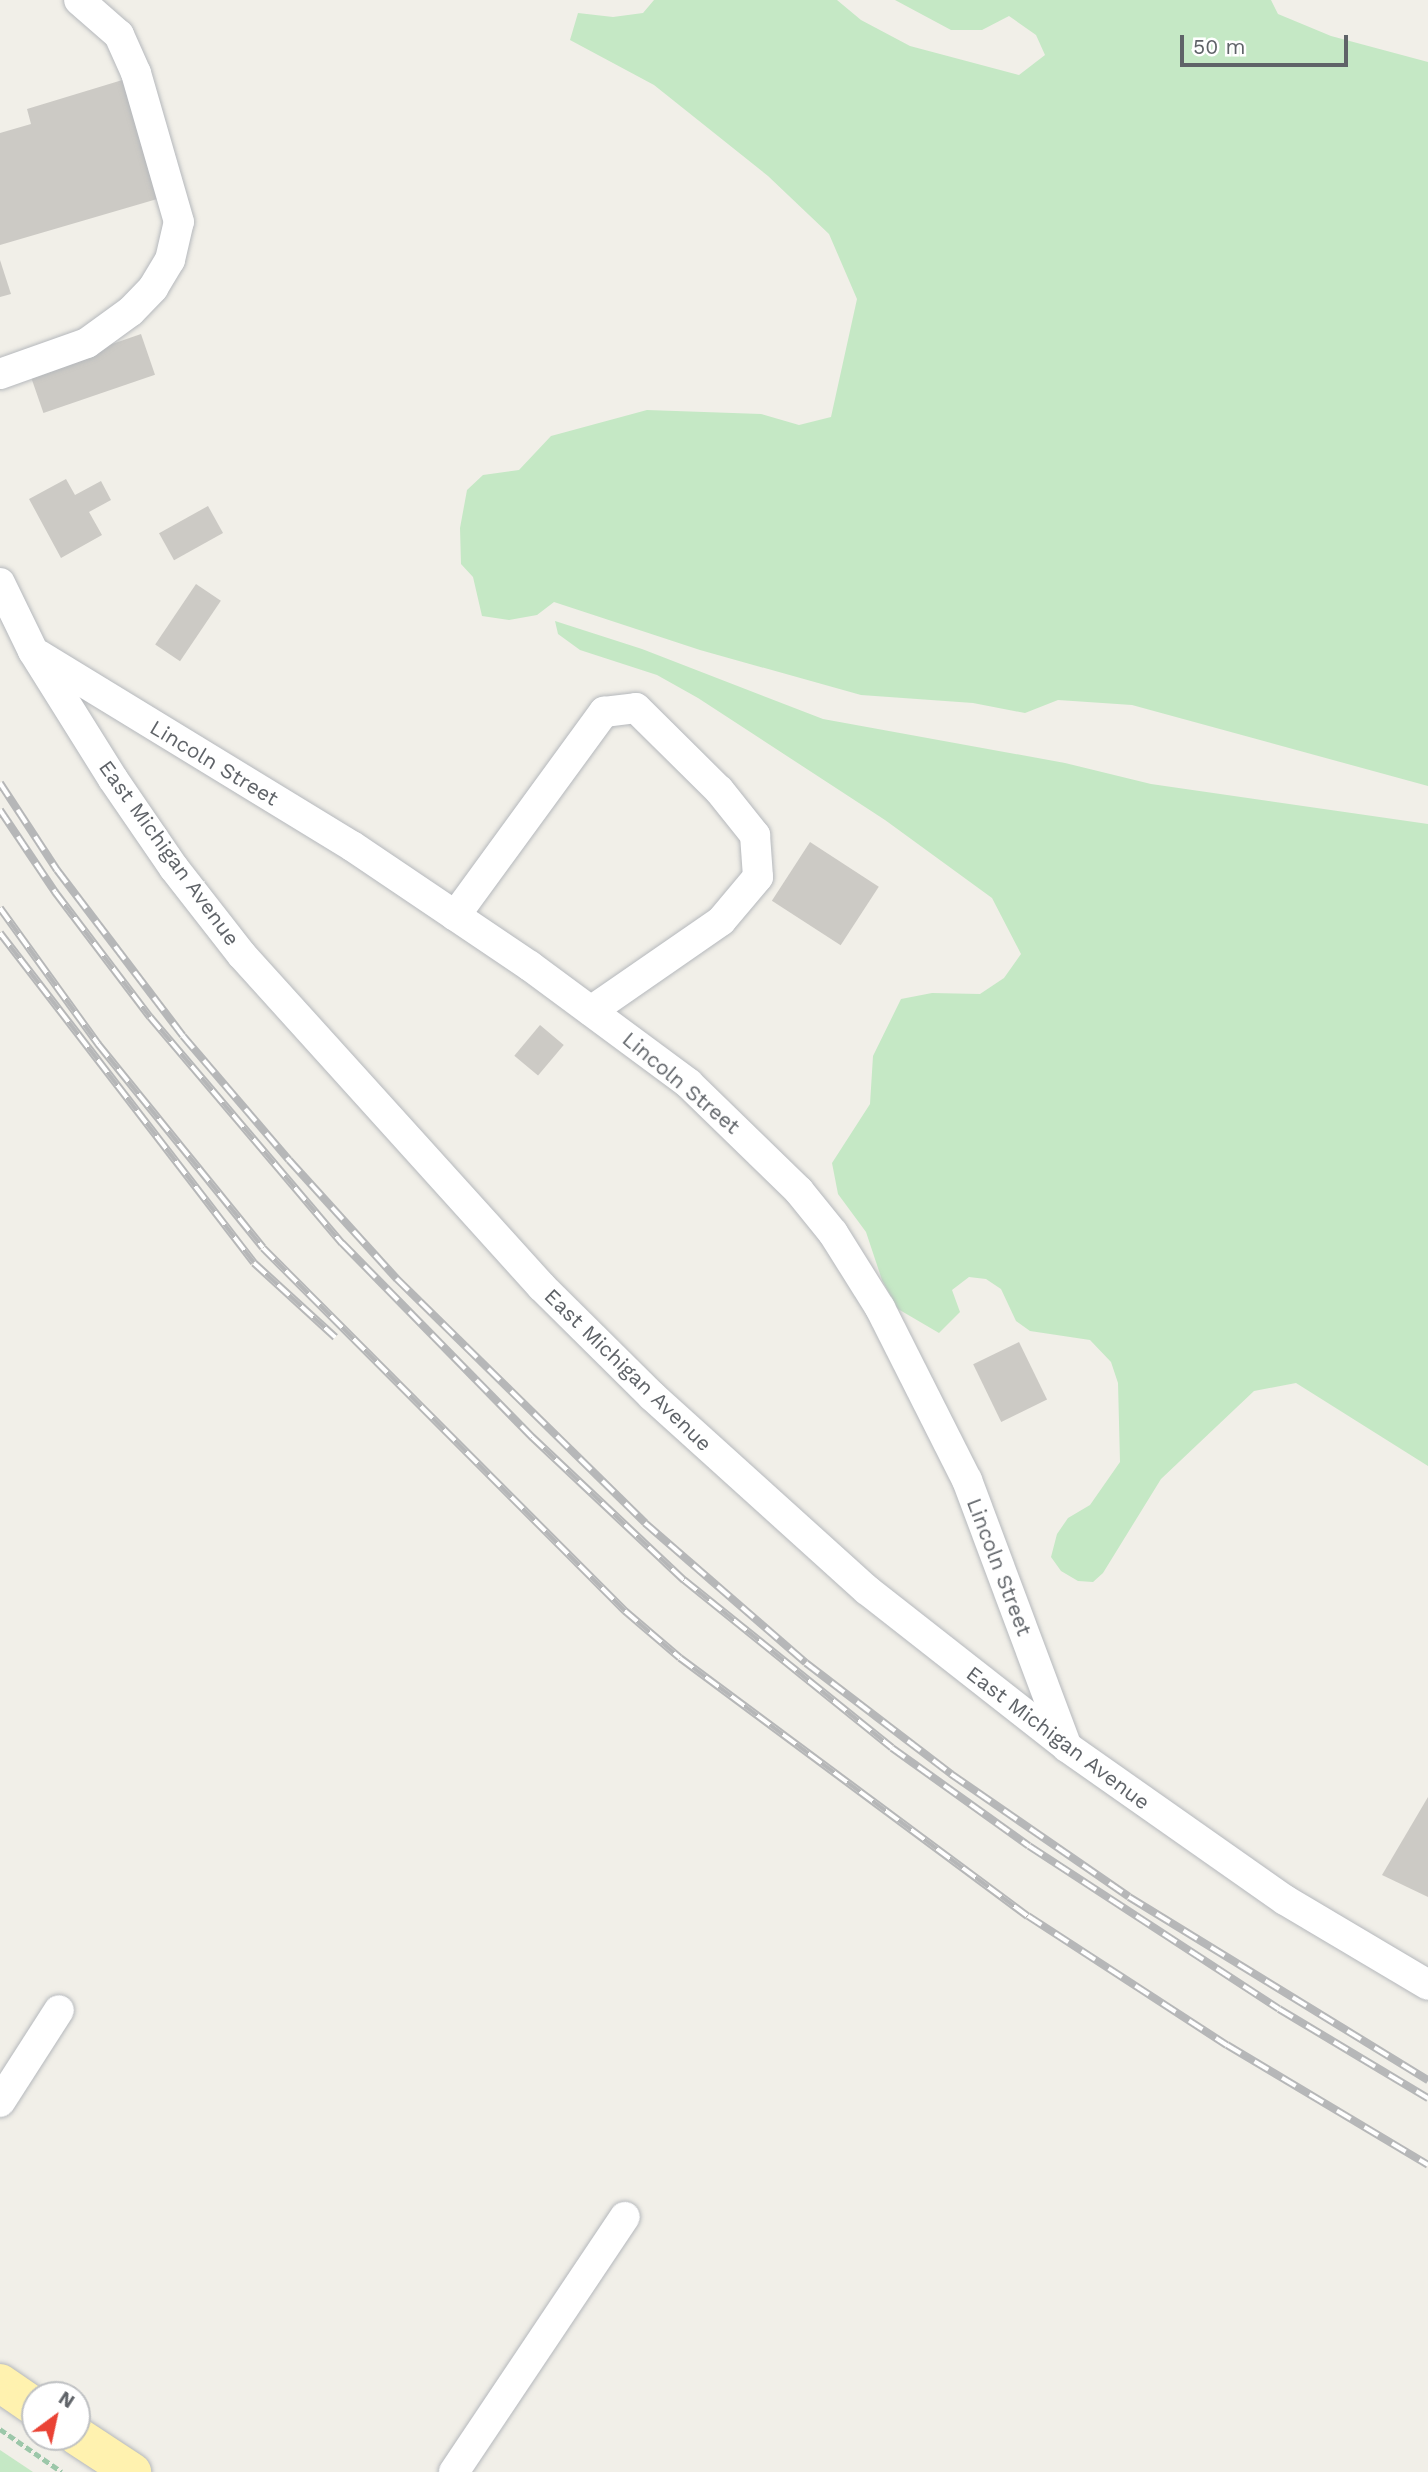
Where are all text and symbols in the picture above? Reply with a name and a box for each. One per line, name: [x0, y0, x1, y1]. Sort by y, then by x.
scale bar: [1183, 21, 1351, 65]
text: 50 m: [1193, 34, 1245, 59]
street label: Lincoln Street: [145, 715, 283, 811]
street label: East Michigan Avenue: [93, 755, 245, 951]
street label: Lincoln Street: [617, 1027, 745, 1139]
street label: East Michigan Avenue: [539, 1283, 717, 1457]
street label: Lincoln Street: [961, 1495, 1037, 1639]
street label: East Michigan Avenue: [961, 1661, 1155, 1815]
north arrow: [21, 2381, 91, 2451]
text: N: [54, 2386, 79, 2413]

